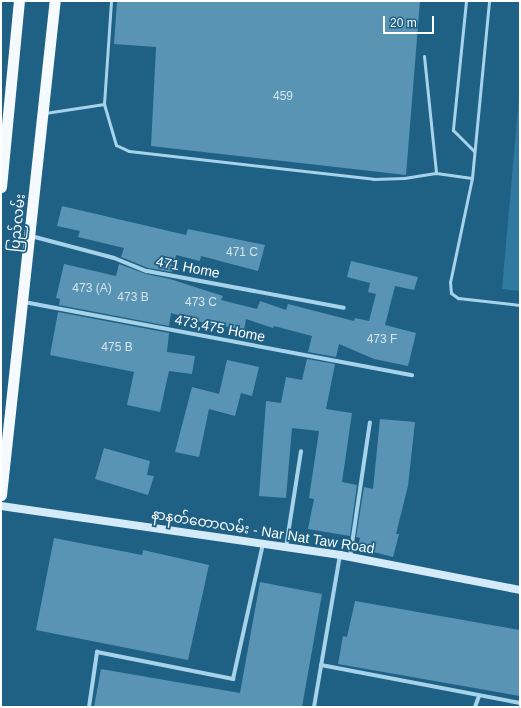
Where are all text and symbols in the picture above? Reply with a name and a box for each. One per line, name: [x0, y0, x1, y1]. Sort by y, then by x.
scale bar: [385, 8, 436, 34]
text: 20 m: [390, 16, 417, 30]
house number: 459: [273, 90, 293, 104]
street label: ပြည်လမ်း: [6, 193, 28, 253]
house number: 471 C: [226, 246, 258, 260]
street label: 471 Home: [155, 253, 221, 281]
house number: 473 (A): [72, 282, 112, 296]
house number: 473 B: [117, 291, 149, 305]
house number: 473 C: [185, 296, 217, 310]
street label: 473,475 Home: [173, 311, 267, 345]
house number: 473 F: [367, 333, 397, 347]
house number: 475 B: [101, 341, 133, 355]
street label: နာနတ်တောလမ်း - Nar Nat Taw Road: [150, 505, 376, 557]

